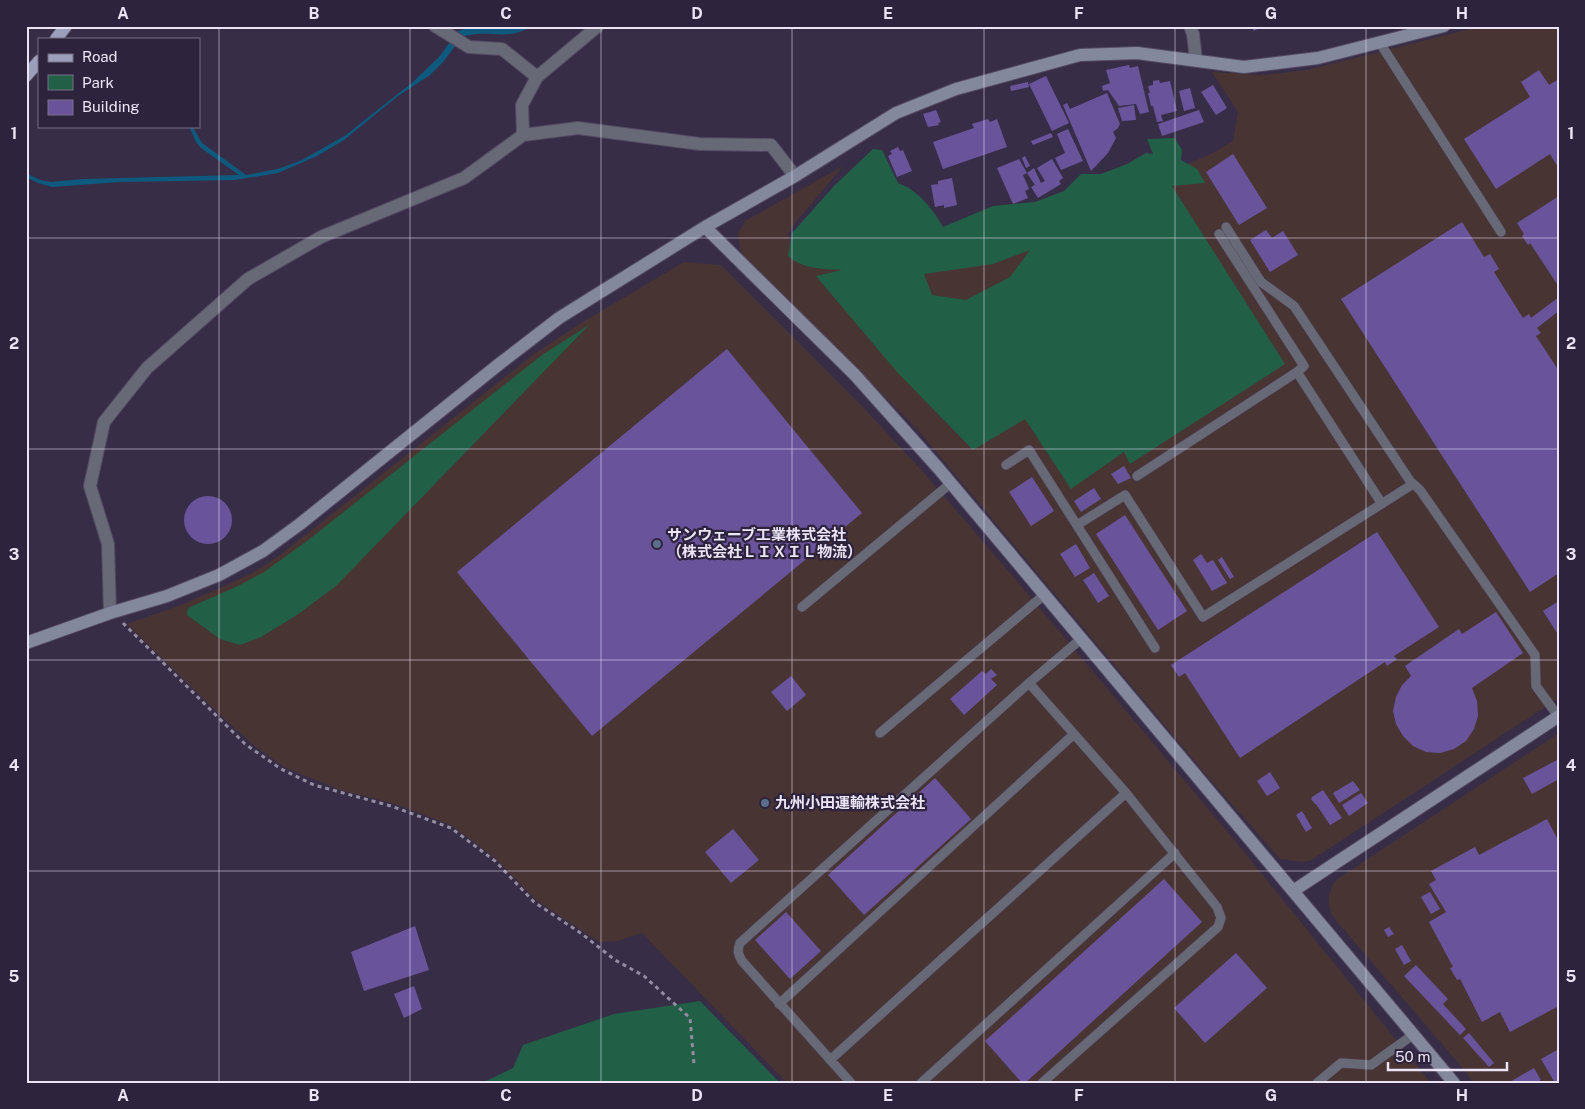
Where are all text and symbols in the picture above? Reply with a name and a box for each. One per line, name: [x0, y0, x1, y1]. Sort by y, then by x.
text: A: [117, 4, 129, 23]
text: B: [309, 4, 320, 23]
text: C: [500, 4, 512, 23]
text: D: [691, 4, 703, 23]
text: E: [883, 4, 893, 23]
text: F: [1074, 4, 1084, 23]
text: G: [1265, 4, 1277, 23]
text: H: [1456, 4, 1468, 23]
legend: [38, 38, 200, 128]
text: Road: [82, 48, 118, 65]
text: Park: [82, 74, 114, 91]
text: Building: [82, 98, 140, 115]
text: 1: [11, 124, 17, 143]
text: 1: [1568, 124, 1574, 143]
text: 2: [9, 334, 19, 353]
text: 2: [1566, 334, 1576, 353]
place label: サンウェーブ工業株式会社 （株式会社ＬＩＸＩＬ物流）: [667, 526, 862, 560]
marker: サンウェーブ工業株式会社 （株式会社ＬＩＸＩＬ物流）: [651, 538, 663, 550]
text: 3: [9, 545, 19, 564]
text: 3: [1566, 545, 1576, 564]
text: 4: [9, 756, 20, 775]
text: 4: [1566, 756, 1577, 775]
place label: 九州小田運輸株式会社: [775, 794, 925, 811]
marker: 九州小田運輸株式会社: [759, 797, 771, 809]
text: 5: [9, 967, 20, 986]
text: 5: [1566, 967, 1577, 986]
scale bar: [1388, 1039, 1506, 1071]
text: 50 m: [1395, 1048, 1430, 1065]
text: A: [117, 1086, 129, 1105]
text: B: [309, 1086, 320, 1105]
text: C: [500, 1086, 512, 1105]
text: D: [691, 1086, 703, 1105]
text: E: [883, 1086, 893, 1105]
text: F: [1074, 1086, 1084, 1105]
text: G: [1265, 1086, 1277, 1105]
text: H: [1456, 1086, 1468, 1105]

